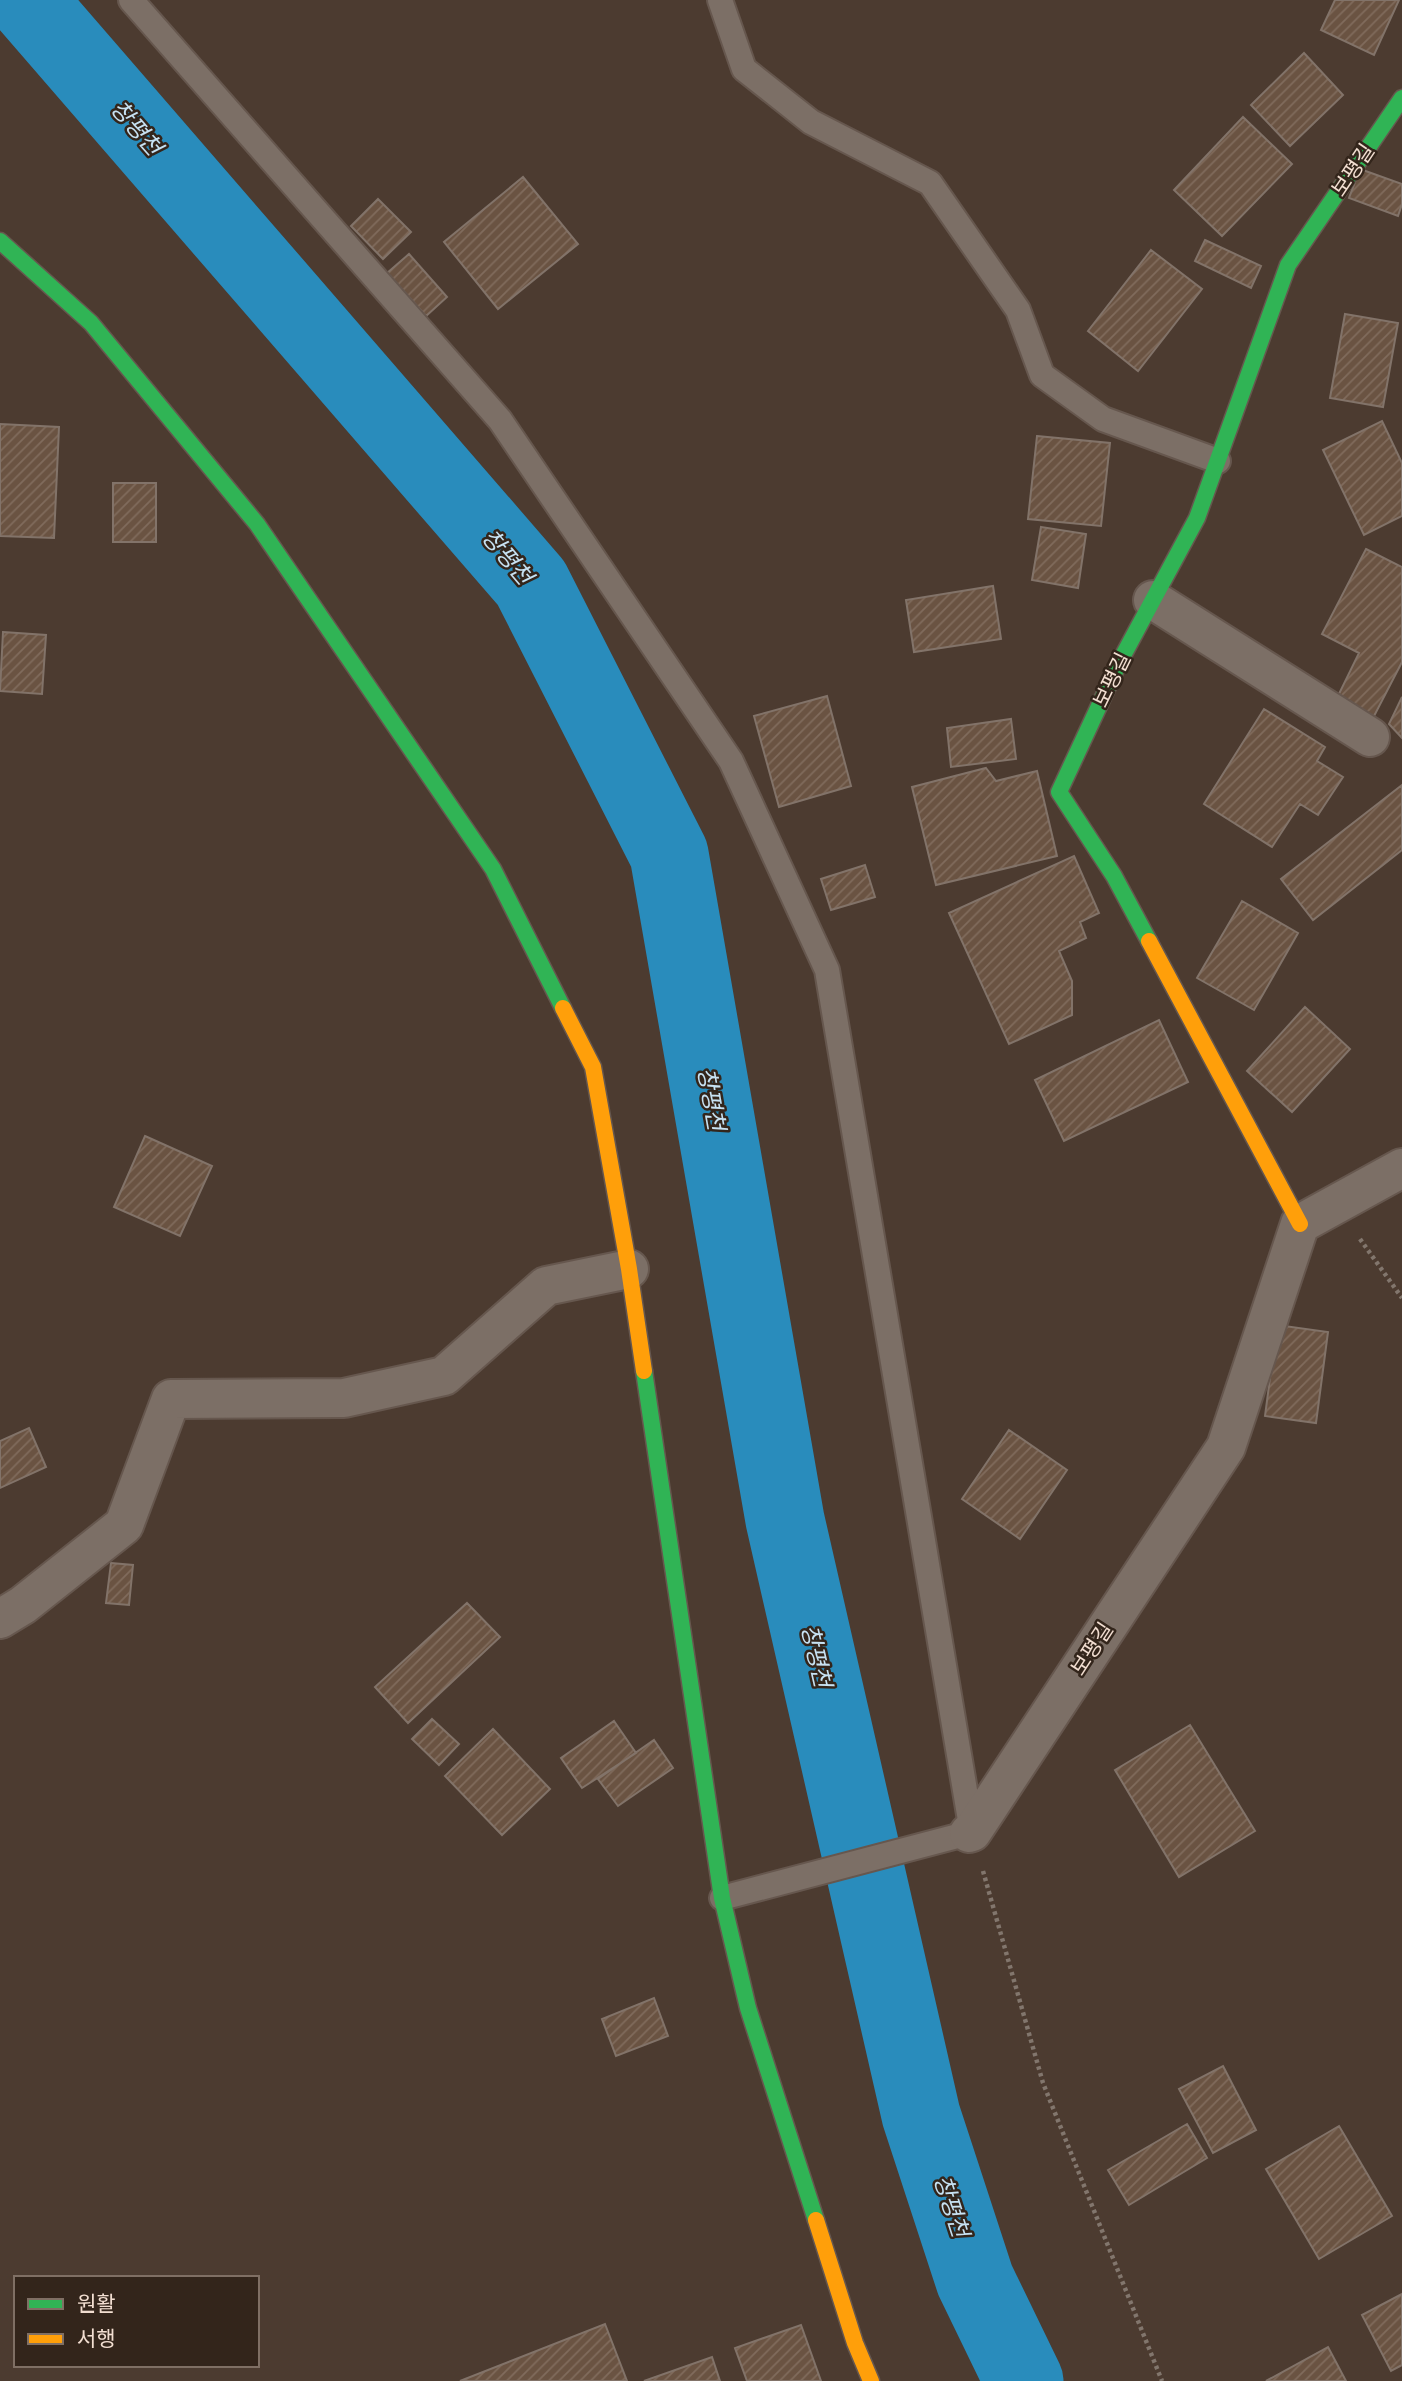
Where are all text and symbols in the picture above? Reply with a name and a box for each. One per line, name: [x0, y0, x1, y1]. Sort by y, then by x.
water label: 창평천: [105, 95, 169, 163]
street label: 보평길: [1327, 139, 1379, 201]
water label: 창평천: [476, 524, 540, 592]
street label: 보평길: [1089, 649, 1135, 711]
water label: 창평천: [692, 1065, 730, 1135]
street label: 보평길: [1066, 1618, 1118, 1680]
water label: 창평천: [796, 1622, 837, 1693]
water label: 창평천: [928, 2172, 975, 2243]
legend: [14, 2276, 259, 2367]
text: 원활: [77, 2292, 116, 2316]
text: 서행: [77, 2327, 116, 2351]

